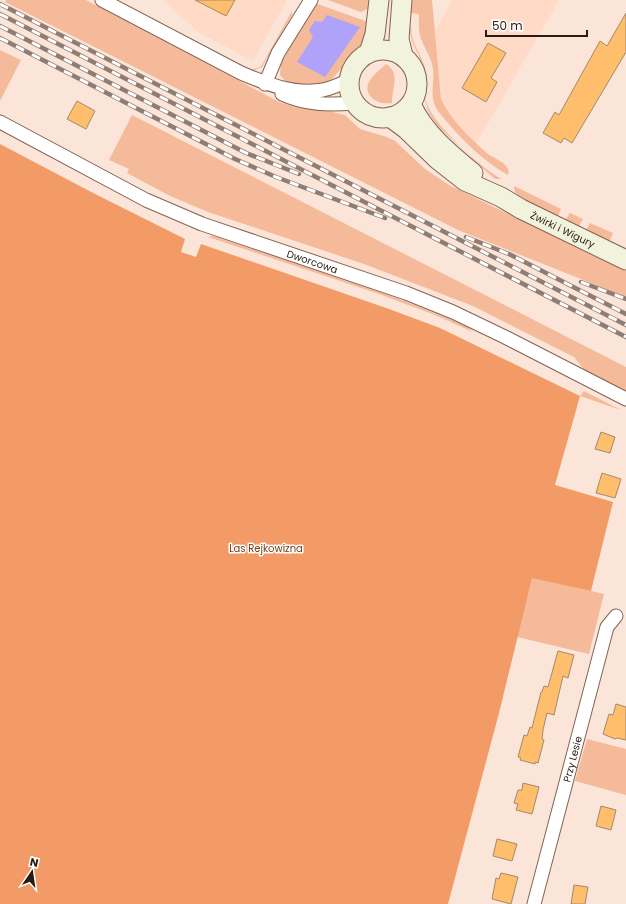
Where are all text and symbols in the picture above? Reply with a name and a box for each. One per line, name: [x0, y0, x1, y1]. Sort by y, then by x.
scale bar: [486, 12, 587, 38]
text: 50 m: [492, 17, 523, 34]
street label: Żwirki i Wigury: [528, 208, 598, 252]
street label: Dworcowa: [285, 246, 340, 277]
park label: Las Rejkowizna: [229, 541, 303, 556]
street label: Przy Lesie: [559, 735, 586, 784]
north arrow: [12, 852, 52, 892]
text: N: [28, 854, 40, 871]

